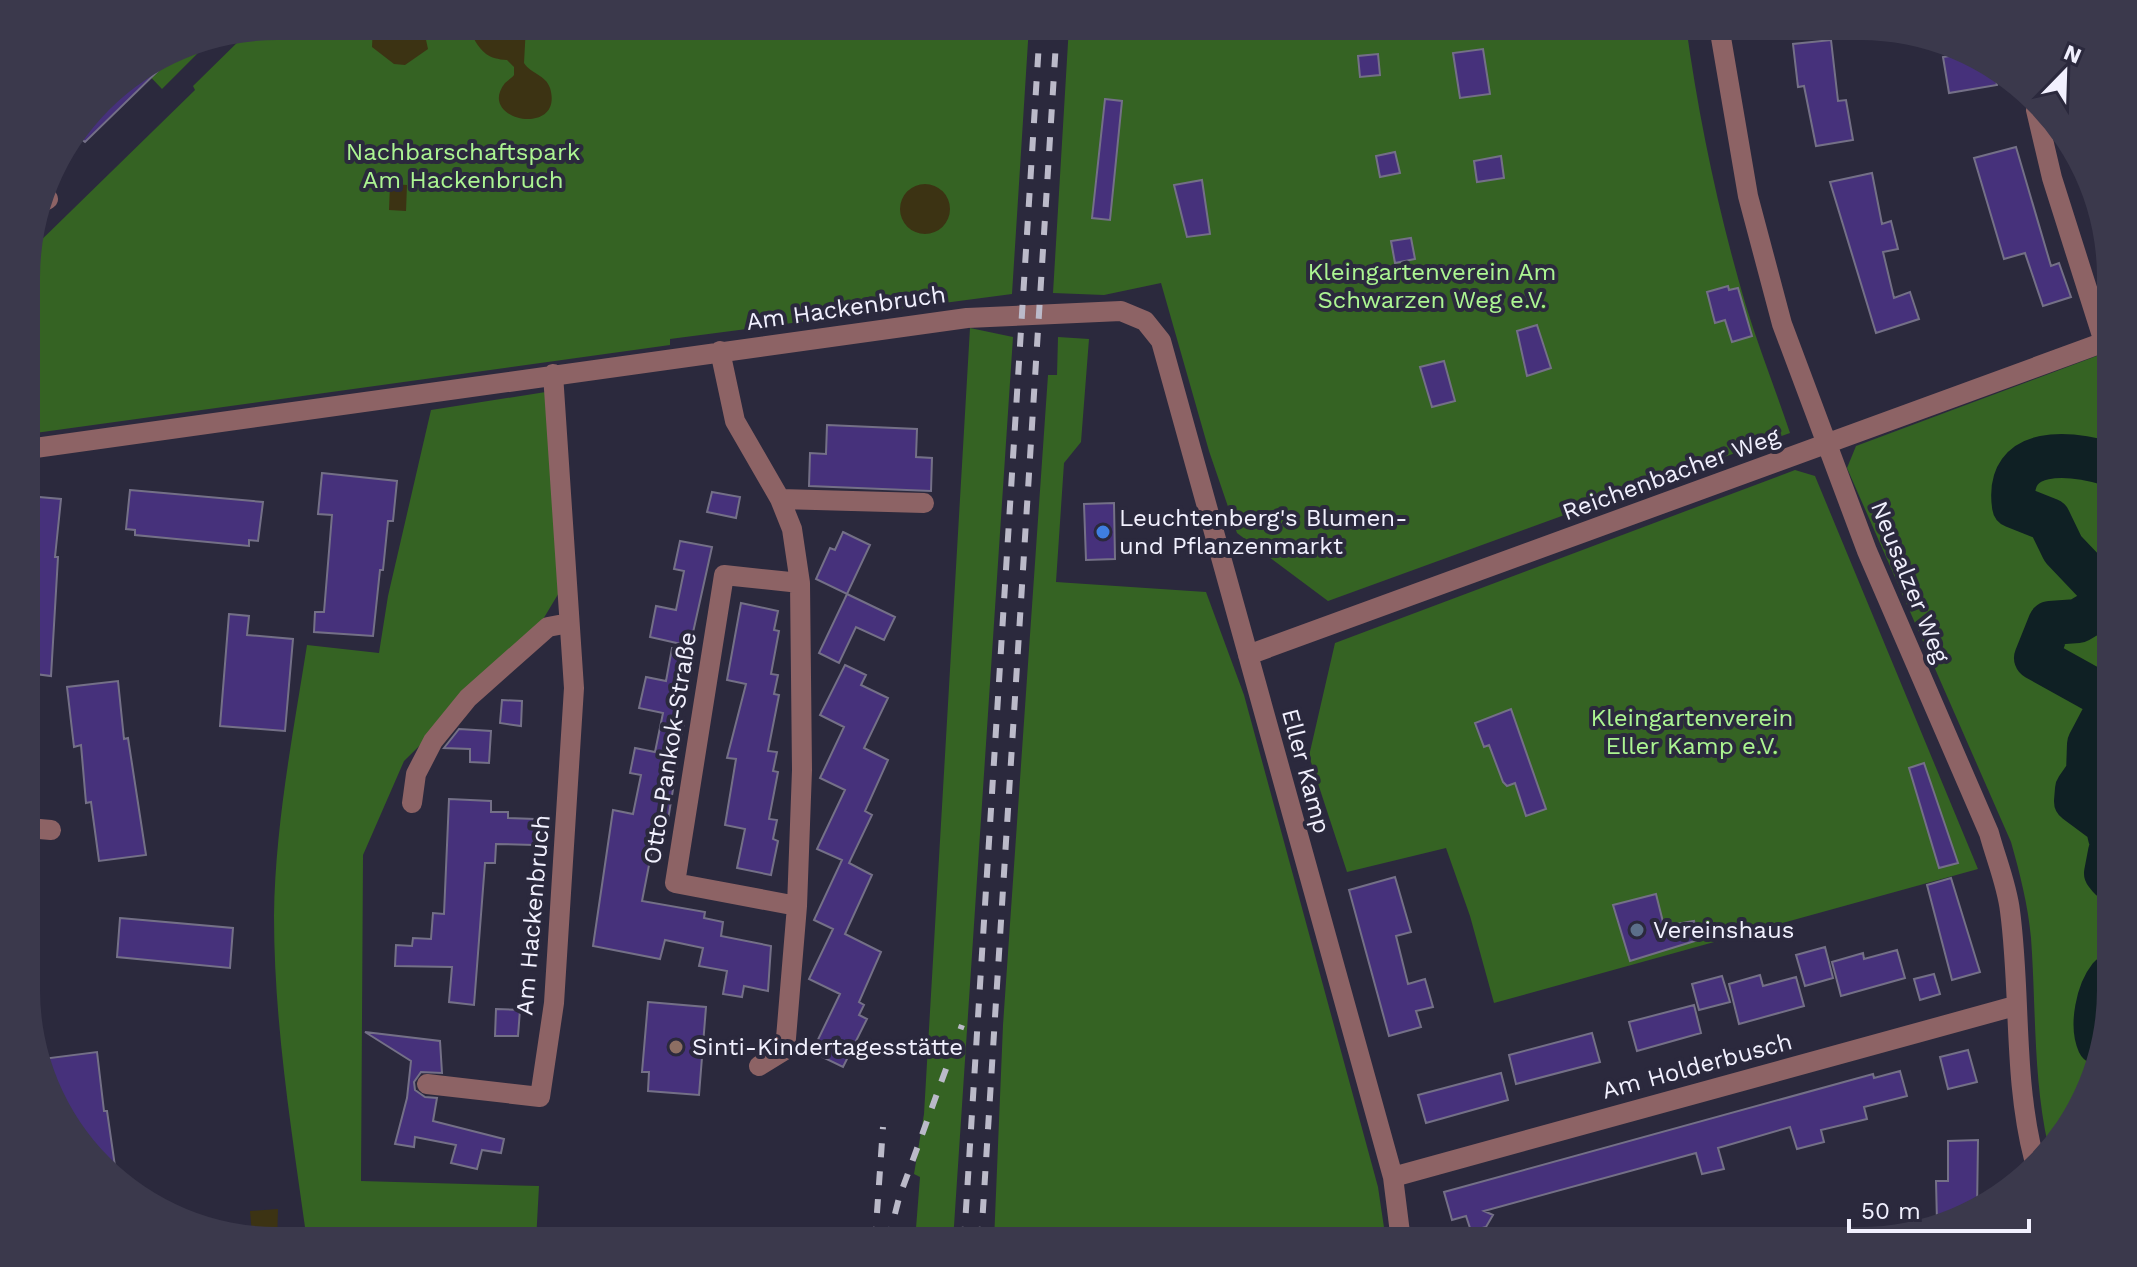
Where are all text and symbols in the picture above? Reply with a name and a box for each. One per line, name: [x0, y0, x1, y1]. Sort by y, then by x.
north arrow: [2025, 32, 2105, 112]
text: N: [2060, 39, 2085, 69]
park label: Nachbarschaftspark Am Hackenbruch: [346, 138, 581, 194]
park label: Kleingartenverein Am Schwarzen Weg e.V.: [1308, 258, 1556, 314]
street label: Am Hackenbruch: [744, 280, 948, 336]
street label: Reichenbacher Weg: [1558, 422, 1784, 526]
street label: Neusalzer Weg: [1865, 497, 1955, 667]
place label: Leuchtenberg's Blumen- und Pflanzenmarkt: [1119, 504, 1407, 560]
marker: Leuchtenberg's Blumen- und Pflanzenmarkt: [1094, 523, 1112, 541]
street label: Otto-Pankok-Straße: [638, 630, 702, 866]
park label: Kleingartenverein Eller Kamp e.V.: [1591, 704, 1793, 760]
street label: Eller Kamp: [1276, 705, 1336, 837]
street label: Am Hackenbruch: [510, 814, 556, 1016]
place label: Vereinshaus: [1653, 916, 1794, 944]
marker: Vereinshaus: [1628, 921, 1646, 939]
street label: Am Holderbusch: [1599, 1027, 1795, 1105]
place label: Sinti-Kindertagesstätte: [692, 1033, 963, 1061]
marker: Sinti-Kindertagesstätte: [667, 1038, 685, 1056]
scale bar: [1849, 1183, 2029, 1233]
text: 50 m: [1861, 1197, 1921, 1225]

